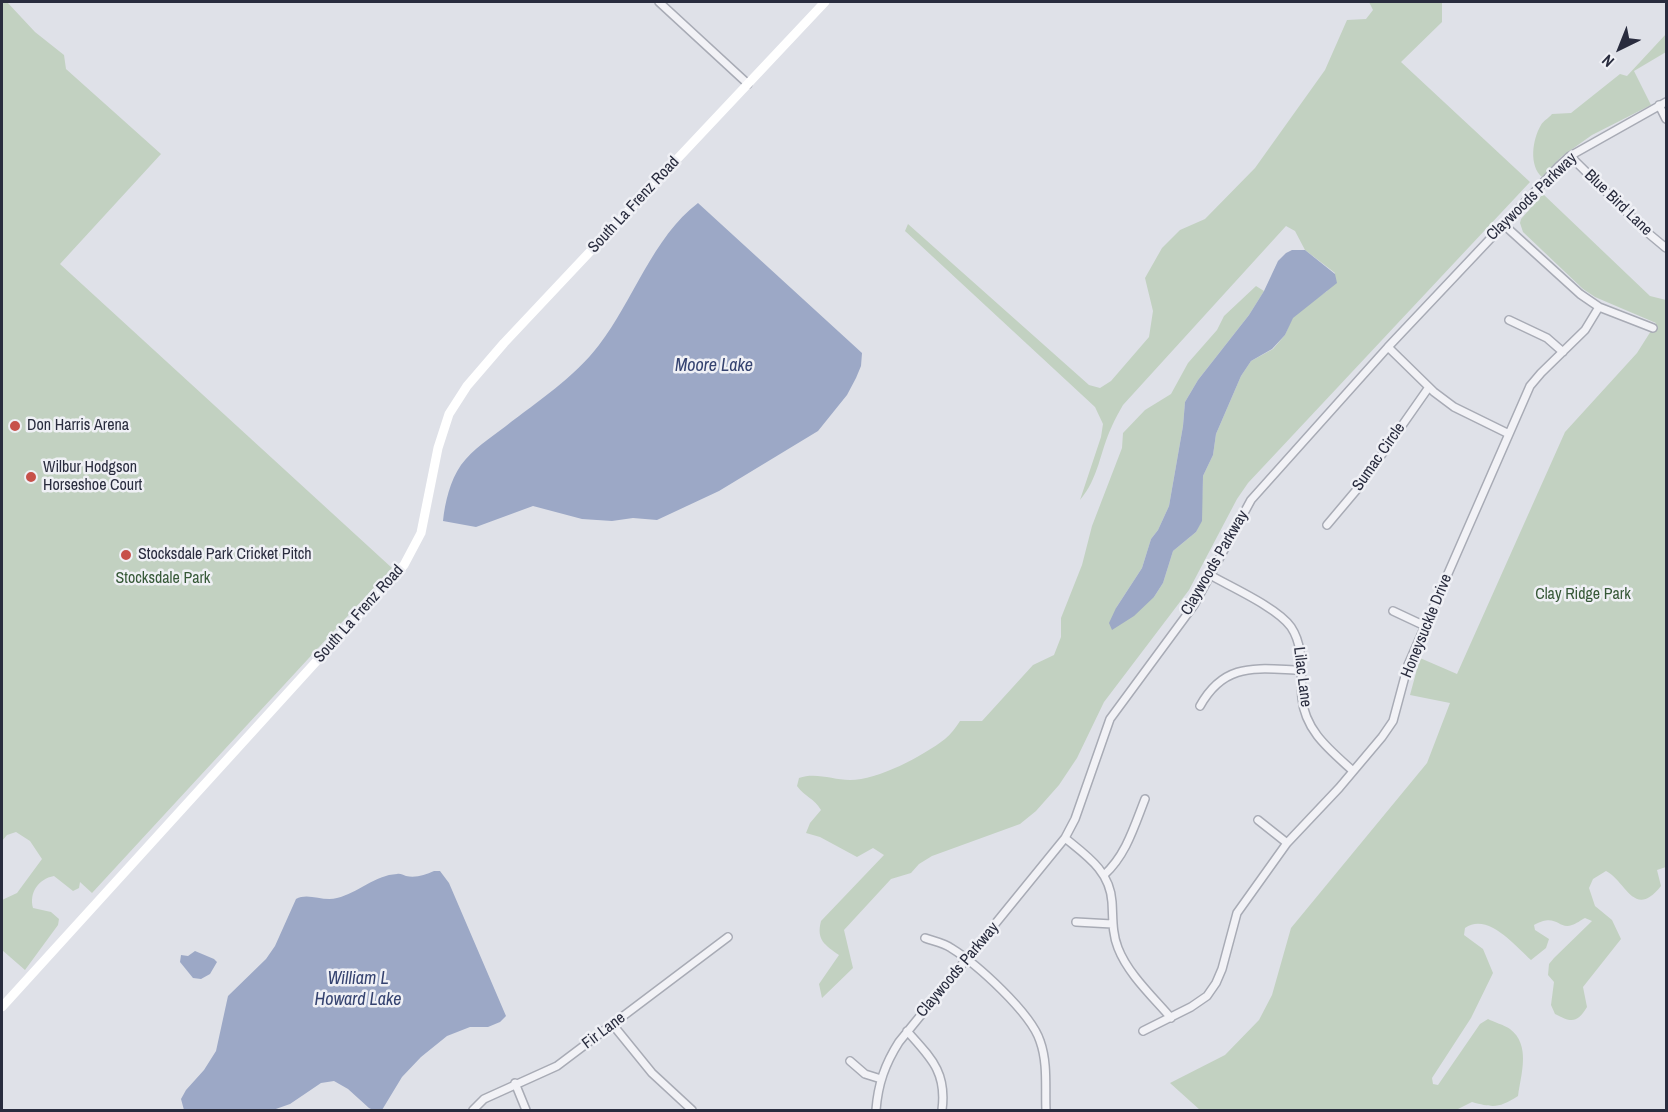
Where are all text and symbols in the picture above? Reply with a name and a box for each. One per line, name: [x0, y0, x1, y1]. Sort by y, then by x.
north arrow: [1590, 18, 1650, 78]
text: N: [1597, 50, 1619, 72]
street label: Claywoods Parkway: [1483, 149, 1581, 245]
street label: South La Frenz Road: [584, 153, 684, 257]
street label: Blue Bird Lane: [1580, 166, 1656, 240]
water label: Moore Lake: [675, 355, 753, 377]
place label: Don Harris Arena: [27, 416, 129, 436]
marker: Don Harris Arena: [8, 419, 22, 433]
street label: Sumac Circle: [1349, 419, 1409, 495]
place label: Wilbur Hodgson Horseshoe Court: [43, 458, 142, 496]
marker: Wilbur Hodgson Horseshoe Court: [24, 470, 38, 484]
street label: Claywoods Parkway: [1177, 507, 1253, 619]
place label: Stocksdale Park Cricket Pitch: [138, 545, 312, 565]
marker: Stocksdale Park Cricket Pitch: [119, 548, 133, 562]
street label: South La Frenz Road: [310, 561, 408, 667]
park label: Stocksdale Park: [116, 569, 210, 589]
street label: Honeysuckle Drive: [1397, 571, 1457, 681]
park label: Clay Ridge Park: [1535, 585, 1631, 605]
street label: Lilac Lane: [1289, 646, 1315, 708]
street label: Claywoods Parkway: [913, 919, 1003, 1021]
water label: William L Howard Lake: [315, 968, 401, 1010]
street label: Fir Lane: [579, 1009, 629, 1053]

